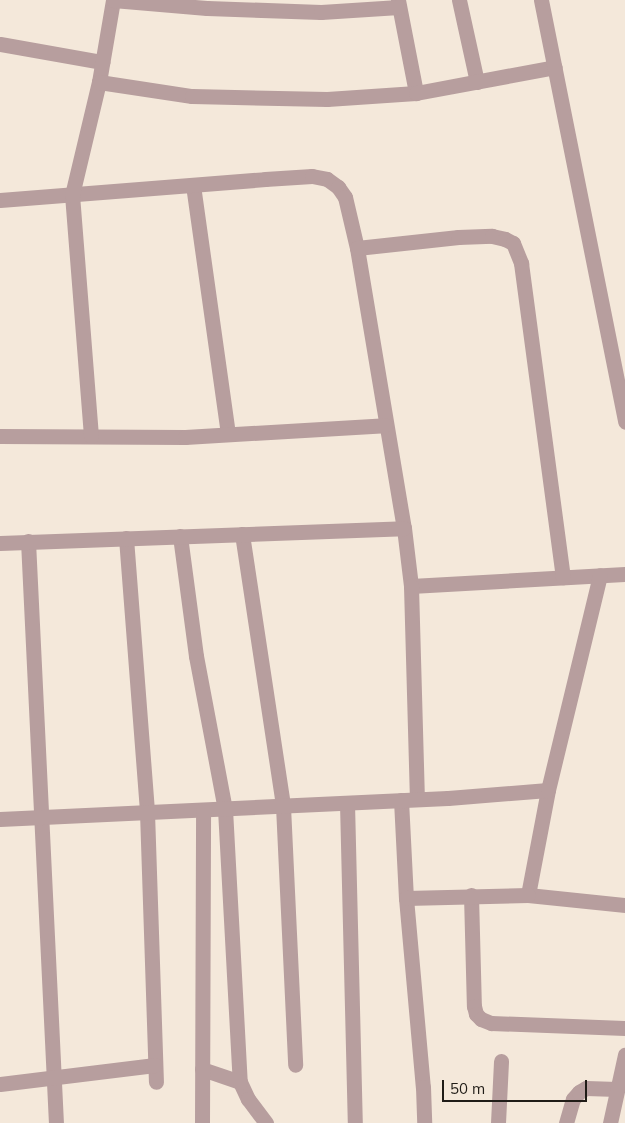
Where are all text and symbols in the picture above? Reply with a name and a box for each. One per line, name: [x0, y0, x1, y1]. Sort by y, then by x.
scale bar: [445, 1070, 590, 1102]
text: 50 m: [450, 1079, 485, 1098]

